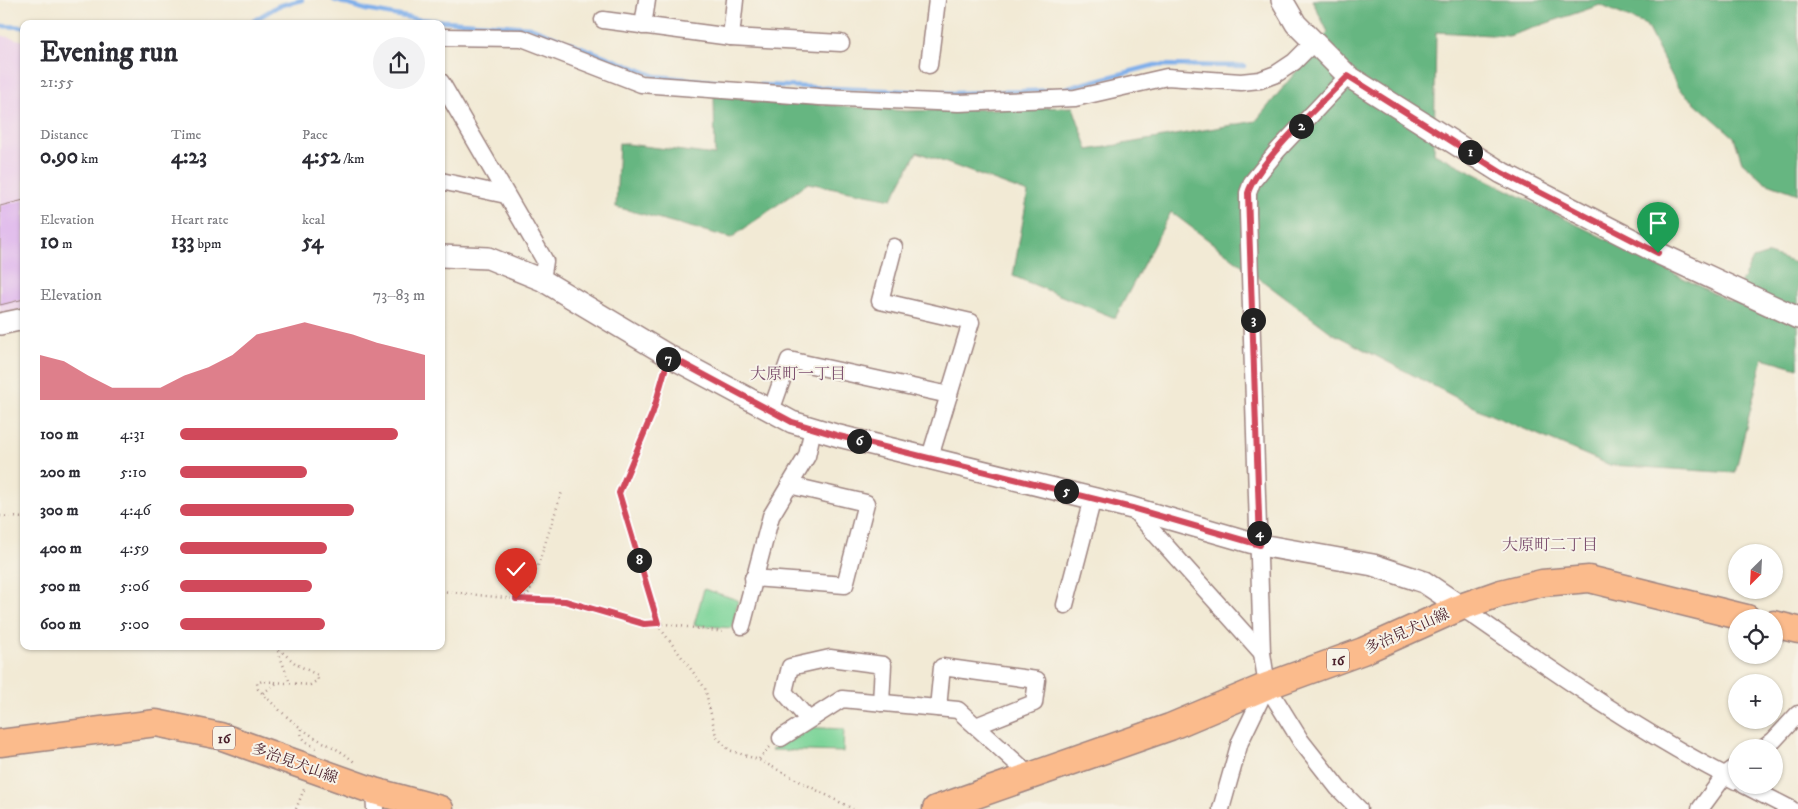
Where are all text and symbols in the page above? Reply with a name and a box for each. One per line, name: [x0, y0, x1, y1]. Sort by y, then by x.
text: Evening run: [40, 35, 178, 70]
button: share: [373, 37, 425, 89]
text: 21:55: [40, 72, 74, 92]
pin: 2: [1288, 114, 1314, 138]
text: 2: [1298, 117, 1305, 135]
text: Distance: [40, 126, 88, 144]
text: Time: [171, 126, 201, 144]
text: Pace: [302, 126, 328, 144]
pin: 1: [1458, 140, 1482, 164]
text: 1: [1468, 143, 1473, 161]
text: 0.90: [40, 144, 78, 170]
text: 4:23: [171, 144, 207, 170]
text: 4:52: [302, 144, 340, 170]
text: km: [78, 150, 99, 168]
text: /km: [340, 150, 365, 168]
pin: [1637, 202, 1679, 253]
icon: arrive: [1644, 209, 1672, 237]
text: Elevation: [40, 211, 94, 229]
text: Heart rate: [171, 211, 228, 229]
text: kcal: [302, 211, 325, 229]
text: 10: [40, 229, 59, 255]
text: 133: [171, 229, 194, 255]
text: 54: [302, 229, 323, 255]
text: m: [59, 235, 72, 253]
text: bpm: [194, 235, 222, 253]
text: Elevation: [40, 285, 102, 305]
text: 73–83 m: [373, 285, 425, 305]
pin: 3: [1240, 308, 1266, 332]
text: 3: [1251, 311, 1256, 329]
pin: 7: [656, 346, 680, 372]
text: 7: [665, 350, 672, 368]
district label: 大原町一丁目: [750, 364, 846, 384]
text: 100 m: [40, 424, 79, 444]
text: 4:31: [120, 424, 145, 444]
pin: 6: [846, 428, 872, 454]
text: 6: [856, 432, 863, 450]
text: 200 m: [40, 462, 81, 482]
text: 5:10: [120, 462, 147, 482]
pin: 5: [1054, 478, 1078, 504]
text: 5: [1063, 482, 1070, 500]
text: 300 m: [40, 500, 79, 520]
text: 4:46: [120, 500, 151, 520]
pin: 4: [1246, 520, 1272, 546]
text: 4: [1255, 524, 1264, 542]
district label: 大原町二丁目: [1502, 535, 1598, 555]
text: 400 m: [40, 538, 82, 558]
text: 4:59: [120, 538, 149, 558]
north arrow: [1728, 544, 1782, 599]
map controls: [1728, 544, 1783, 794]
pin: [495, 548, 537, 599]
pin: 8: [626, 548, 652, 572]
text: 8: [636, 551, 643, 569]
icon: check: [502, 555, 530, 583]
text: 500 m: [40, 576, 81, 596]
text: 5:06: [120, 576, 149, 596]
street label: 多治見犬山線: [1362, 604, 1452, 658]
button: locate: [1728, 609, 1783, 664]
text: 600 m: [40, 614, 81, 634]
text: 5:00: [120, 614, 149, 634]
road number: 16: [1327, 648, 1349, 672]
button: +: [1728, 674, 1783, 729]
road number: 16: [213, 726, 235, 750]
street label: 多治見犬山線: [249, 739, 340, 788]
button: −: [1728, 739, 1783, 794]

